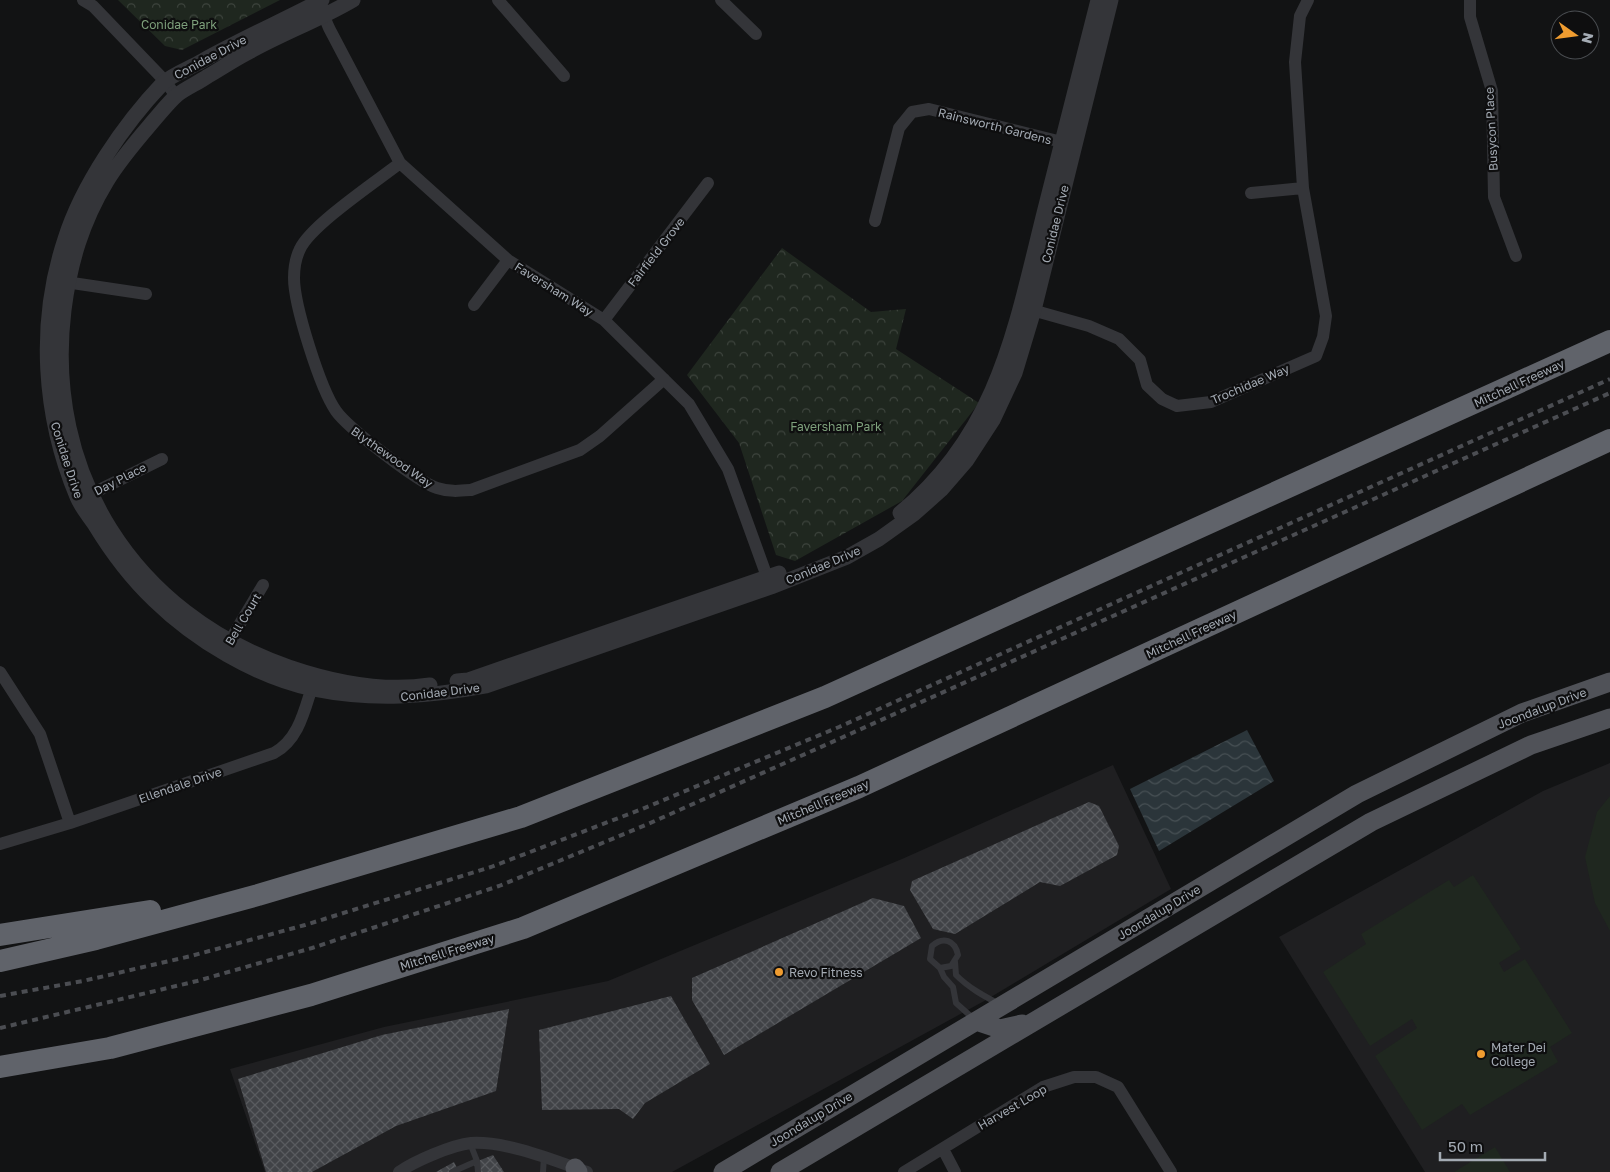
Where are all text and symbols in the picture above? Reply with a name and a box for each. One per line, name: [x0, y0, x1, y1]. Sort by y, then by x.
north arrow: [1550, 10, 1600, 60]
park label: Conidae Park: [141, 17, 217, 32]
text: N: [1579, 31, 1598, 45]
street label: Conidae Drive: [171, 32, 249, 82]
street label: Busycon Place: [1481, 87, 1501, 171]
street label: Rainsworth Gardens: [937, 105, 1053, 147]
street label: Conidae Drive: [1038, 183, 1072, 265]
street label: Fairfield Grove: [624, 214, 688, 290]
street label: Faversham Way: [512, 259, 596, 319]
street label: Mitchell Freeway: [1471, 355, 1567, 411]
street label: Trochidae Way: [1209, 361, 1292, 407]
park label: Faversham Park: [790, 419, 882, 434]
street label: Conidae Drive: [48, 420, 86, 500]
street label: Blythewood Way: [348, 423, 436, 491]
street label: Day Place: [91, 459, 149, 499]
street label: Conidae Drive: [783, 542, 863, 587]
street label: Bell Court: [222, 590, 264, 648]
street label: Mitchell Freeway: [1143, 606, 1239, 662]
street label: Conidae Drive: [399, 680, 481, 704]
street label: Joondalup Drive: [1496, 684, 1589, 732]
street label: Ellendale Drive: [137, 764, 224, 806]
street label: Mitchell Freeway: [775, 776, 871, 828]
street label: Joondalup Drive: [1115, 881, 1203, 943]
street label: Mitchell Freeway: [398, 930, 496, 974]
place label: Revo Fitness: [789, 965, 863, 980]
marker: Revo Fitness: [773, 966, 785, 978]
place label: Mater Dei College: [1491, 1040, 1546, 1069]
marker: Mater Dei College: [1475, 1048, 1487, 1060]
street label: Harvest Loop: [975, 1081, 1049, 1133]
street label: Joondalup Drive: [767, 1088, 855, 1150]
scale bar: [1440, 1130, 1545, 1162]
text: 50 m: [1448, 1137, 1483, 1155]

